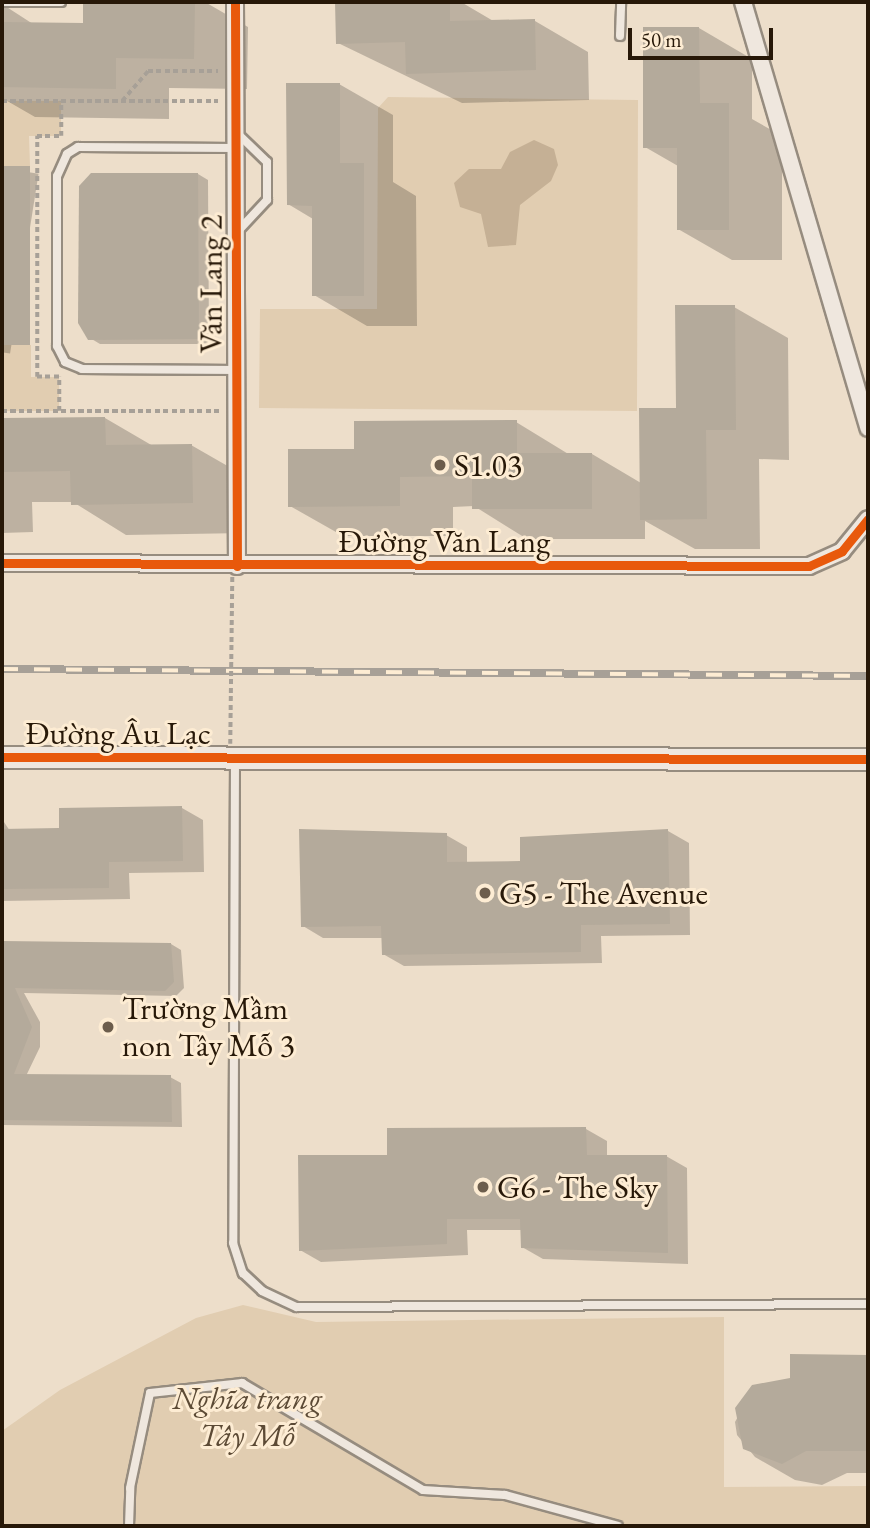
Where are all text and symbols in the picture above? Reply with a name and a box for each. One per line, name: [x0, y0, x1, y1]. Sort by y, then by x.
scale bar: [632, 14, 777, 58]
text: 50 m: [641, 26, 682, 53]
street label: Văn Lang 2: [192, 215, 230, 353]
place label: S1.03: [454, 446, 522, 484]
marker: S1.03: [432, 457, 448, 473]
street label: Đường Văn Lang: [338, 522, 550, 560]
street label: Đường Âu Lạc: [25, 714, 211, 752]
place label: G5 - The Avenue: [499, 874, 708, 912]
marker: G5 - The Avenue: [477, 885, 493, 901]
place label: Trường Mầm non Tây Mỗ 3: [122, 990, 295, 1065]
marker: Trường Mầm non Tây Mỗ 3: [100, 1019, 116, 1035]
place label: G6 - The Sky: [497, 1168, 658, 1206]
marker: G6 - The Sky: [475, 1179, 491, 1195]
park label: Nghĩa trang Tây Mỗ: [172, 1380, 322, 1455]

